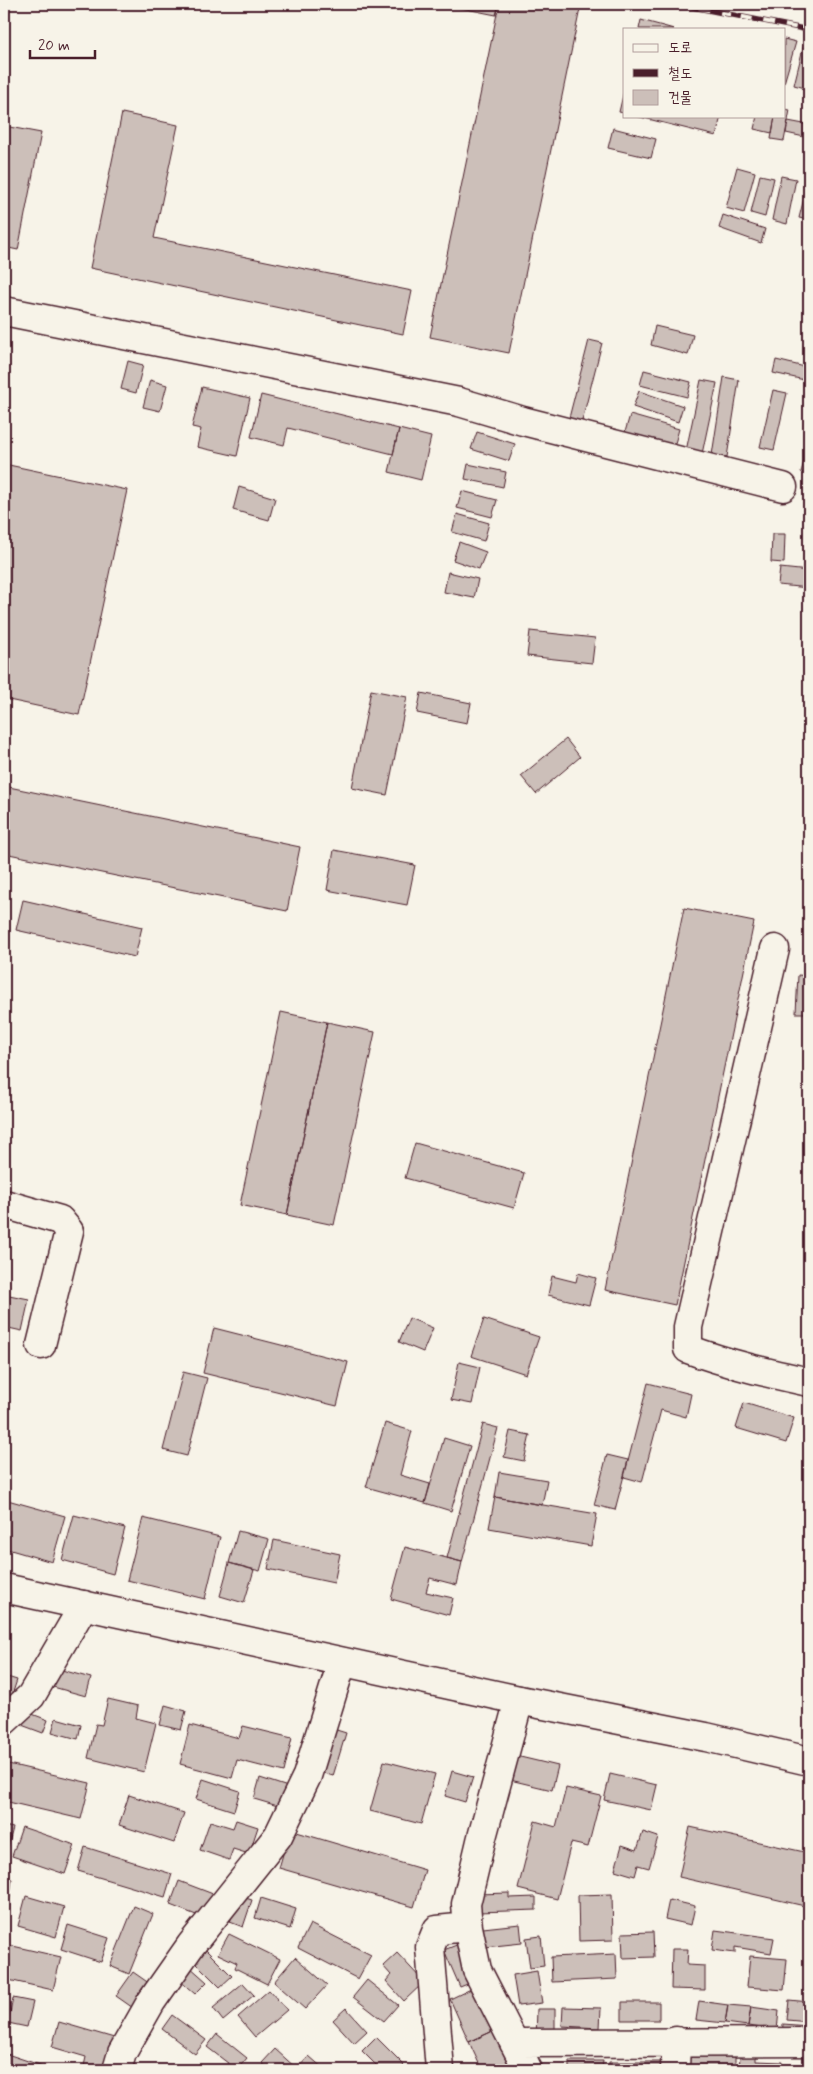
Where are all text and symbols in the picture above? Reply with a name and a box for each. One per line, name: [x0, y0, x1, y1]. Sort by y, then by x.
scale bar: [30, 28, 95, 60]
legend: [623, 28, 786, 118]
text: 20 m: [38, 36, 70, 56]
text: 도로: [668, 38, 692, 58]
text: 철도: [668, 64, 692, 84]
text: 건물: [668, 88, 692, 108]

